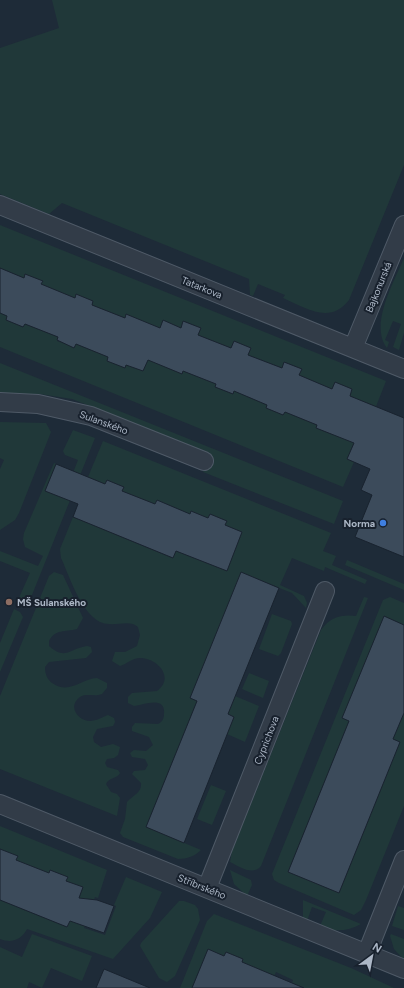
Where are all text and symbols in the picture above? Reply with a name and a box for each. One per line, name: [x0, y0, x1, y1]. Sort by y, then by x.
street label: Bajkonurská: [362, 260, 395, 314]
street label: Tatarkova: [180, 273, 224, 302]
street label: Sulanského: [78, 408, 130, 437]
place label: Norma: [344, 517, 375, 530]
marker: Norma: [378, 518, 388, 528]
place label: MŠ Sulanského: [17, 596, 86, 609]
marker: MŠ Sulanského: [4, 597, 14, 607]
street label: Cyprichova: [251, 714, 282, 766]
street label: Stříbrského: [176, 871, 228, 902]
north arrow: [352, 936, 392, 976]
text: N: [370, 940, 384, 956]

